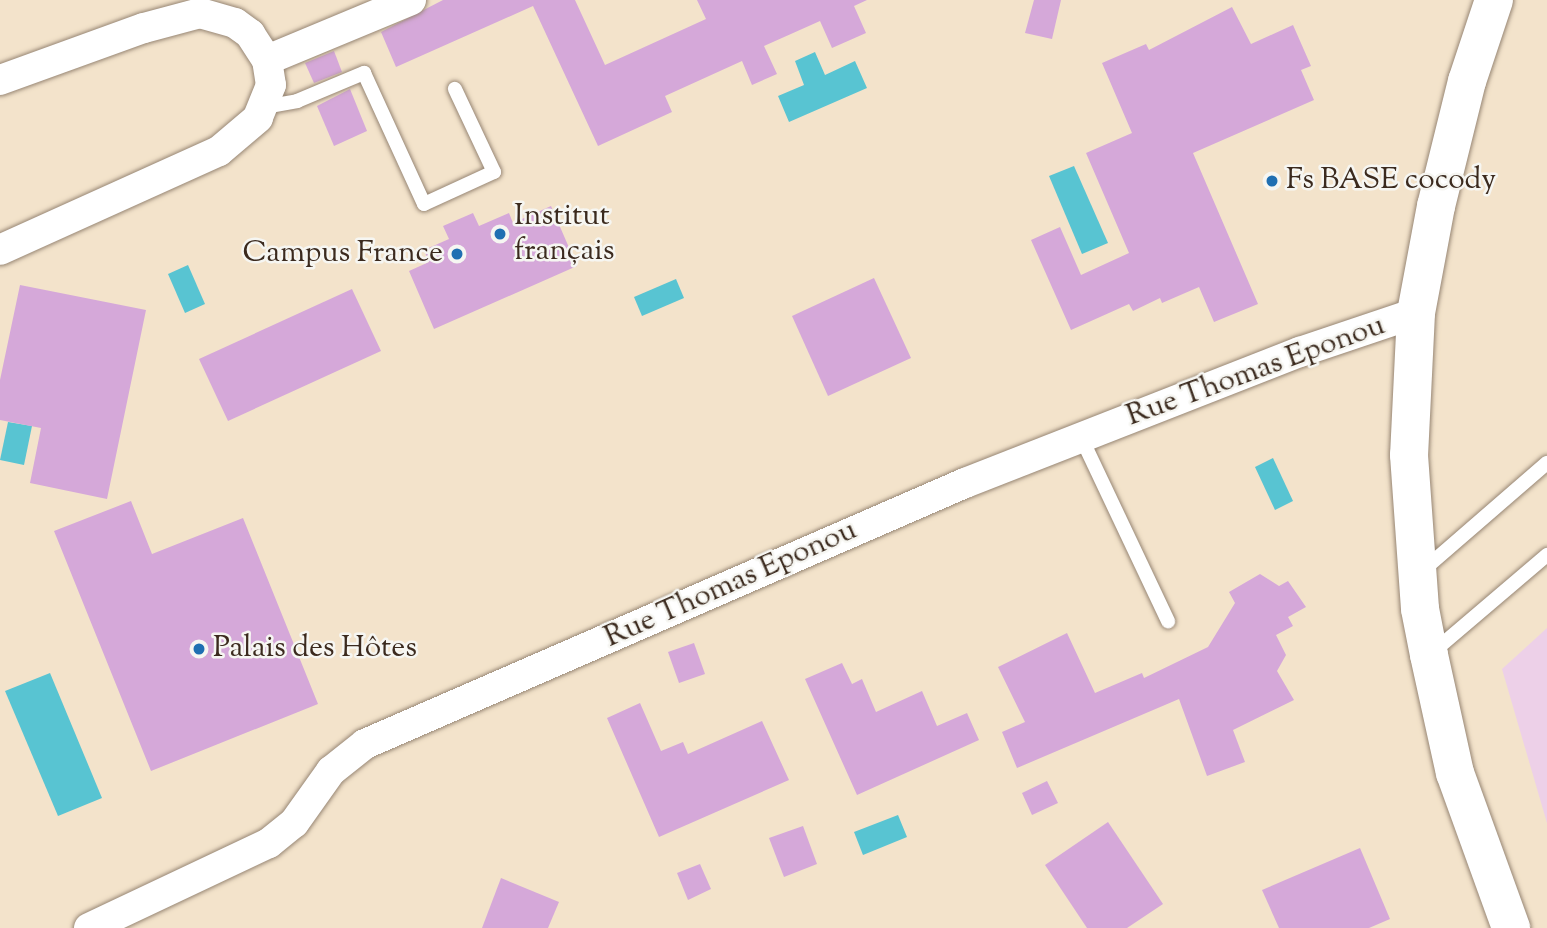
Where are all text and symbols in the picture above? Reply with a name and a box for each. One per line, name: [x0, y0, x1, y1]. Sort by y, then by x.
place label: Fs BASE cocody: [1286, 163, 1496, 199]
marker: Fs BASE cocody: [1264, 173, 1280, 189]
place label: Institut français: [514, 199, 615, 270]
marker: Institut français: [492, 226, 508, 242]
place label: Campus France: [243, 236, 443, 272]
marker: Campus France: [449, 246, 465, 262]
street label: Rue Thomas Eponou: [1122, 309, 1390, 435]
street label: Rue Thomas Eponou: [599, 513, 863, 657]
place label: Palais des Hôtes: [213, 631, 417, 667]
marker: Palais des Hôtes: [191, 641, 207, 657]

